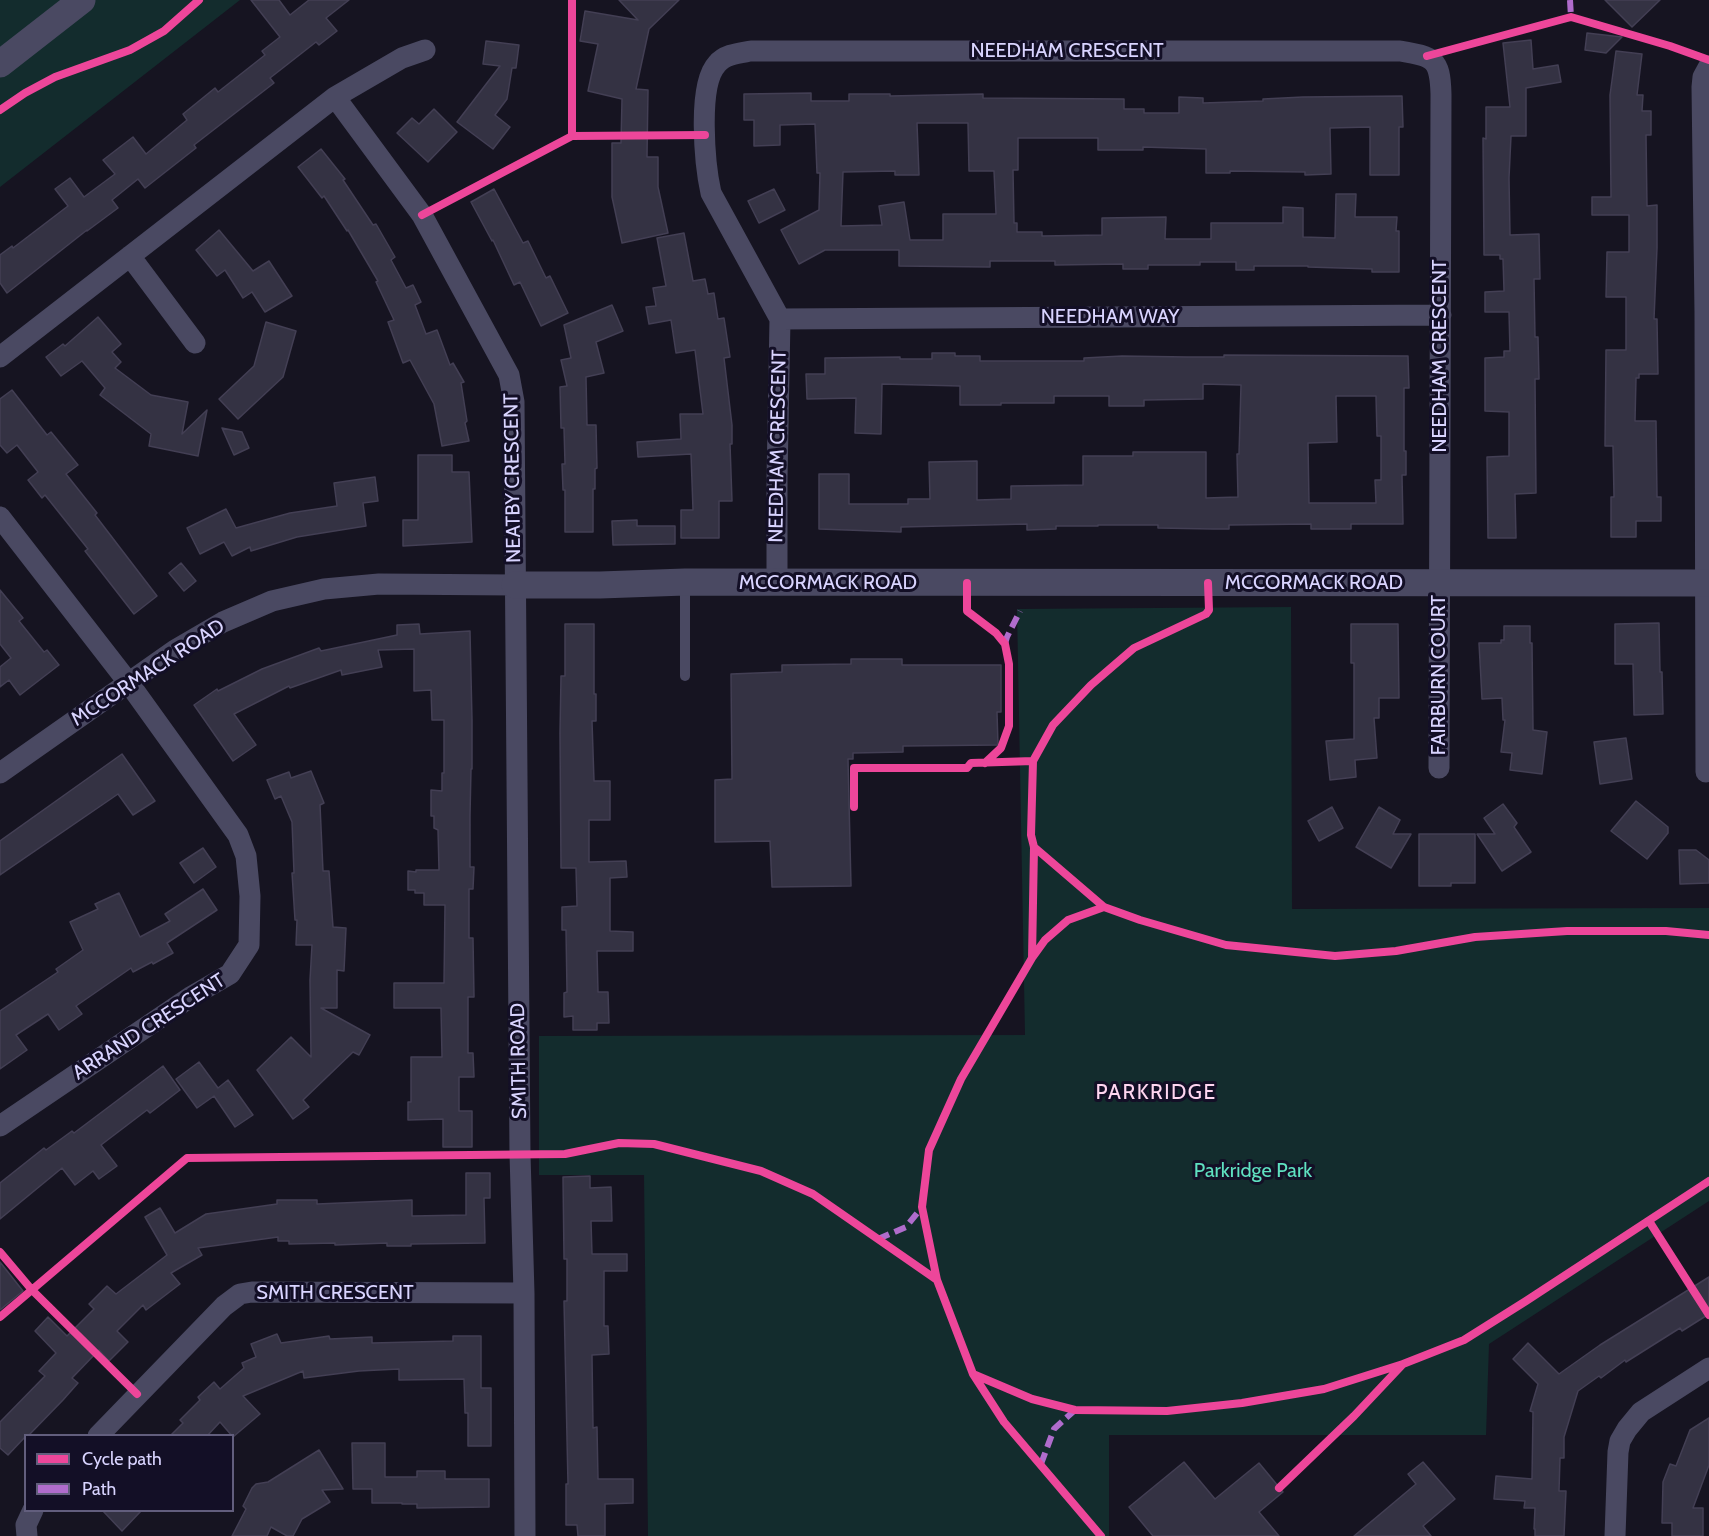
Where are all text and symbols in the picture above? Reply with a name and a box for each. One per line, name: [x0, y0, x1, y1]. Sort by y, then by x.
street label: NEEDHAM CRESCENT: [970, 39, 1164, 63]
street label: NEEDHAM CRESCENT: [1428, 259, 1452, 453]
street label: NEEDHAM WAY: [1041, 305, 1179, 329]
street label: NEEDHAM CRESCENT: [764, 349, 792, 543]
street label: NEATBY CRESCENT: [500, 393, 526, 563]
street label: MCCORMACK ROAD: [739, 571, 917, 595]
street label: MCCORMACK ROAD: [1225, 571, 1403, 595]
street label: FAIRBURN COURT: [1427, 595, 1451, 755]
street label: MCCORMACK ROAD: [67, 614, 229, 732]
street label: ARRAND CRESCENT: [68, 969, 230, 1085]
street label: SMITH ROAD: [506, 1003, 532, 1119]
district label: PARKRIDGE: [1095, 1080, 1217, 1106]
park label: Parkridge Park: [1194, 1159, 1312, 1183]
street label: SMITH CRESCENT: [256, 1281, 414, 1305]
legend: [24, 1434, 234, 1512]
text: Cycle path: [82, 1448, 162, 1470]
text: Path: [82, 1478, 116, 1500]

